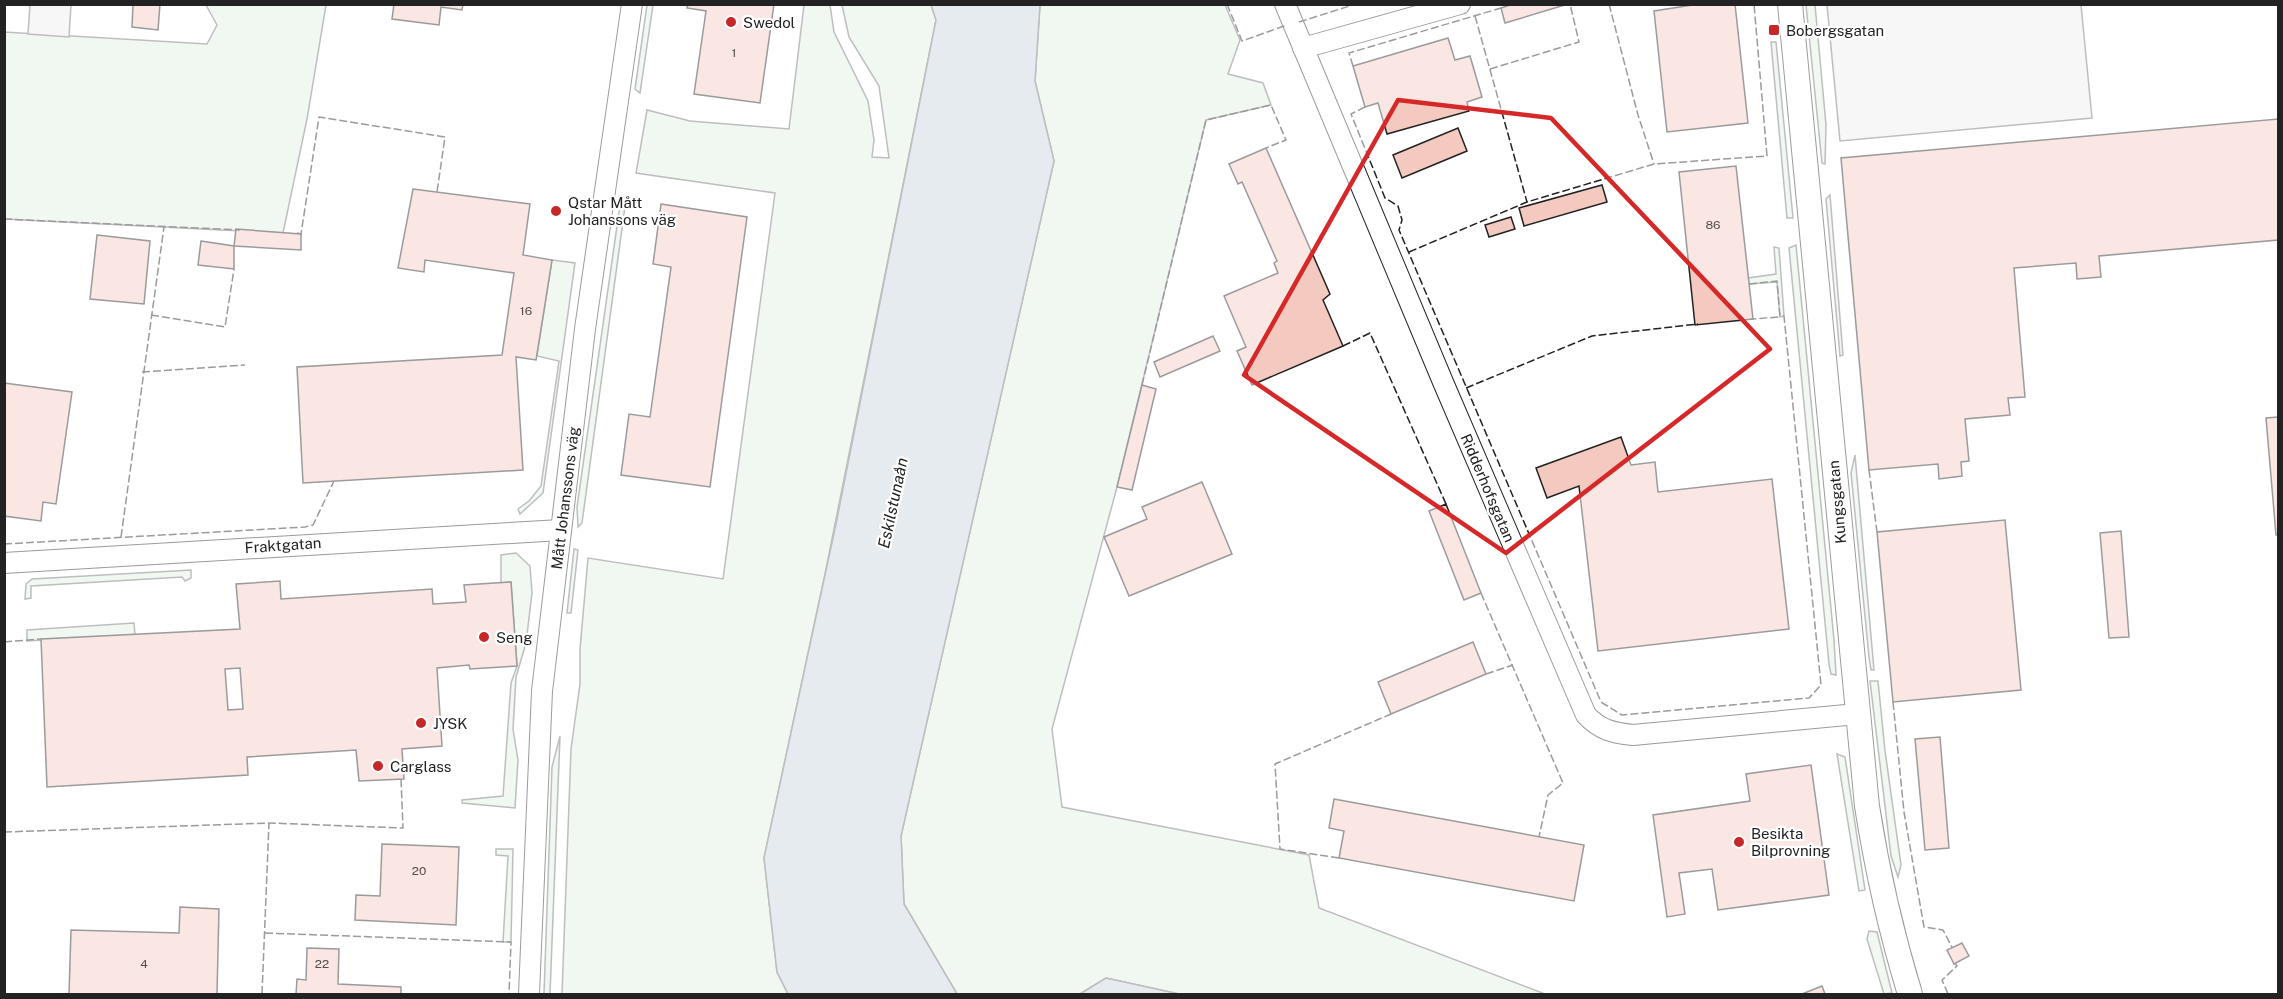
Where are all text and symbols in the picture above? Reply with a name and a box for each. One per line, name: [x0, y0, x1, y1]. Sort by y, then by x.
place label: Swedol: [743, 14, 795, 31]
marker: Swedol: [724, 15, 738, 29]
place label: Bobergsgatan: [1786, 22, 1884, 39]
marker: Bobergsgatan: [1767, 23, 1781, 37]
house number: 1: [732, 46, 736, 60]
place label: Qstar Mått Johanssons väg: [568, 194, 676, 228]
marker: Qstar Mått Johanssons väg: [549, 204, 563, 218]
house number: 86: [1705, 218, 1721, 232]
house number: 16: [520, 304, 532, 318]
street label: Mått Johanssons väg: [548, 426, 582, 570]
street label: Ridderhofsgatan: [1457, 431, 1519, 545]
water label: Eskilstunaån: [874, 456, 912, 550]
street label: Kungsgatan: [1825, 460, 1849, 544]
street label: Fraktgatan: [244, 534, 322, 556]
place label: Seng: [496, 629, 533, 646]
marker: Seng: [477, 630, 491, 644]
place label: JYSK: [433, 715, 468, 732]
marker: JYSK: [414, 716, 428, 730]
place label: Carglass: [390, 758, 451, 775]
marker: Carglass: [371, 759, 385, 773]
place label: Besikta Bilprovning: [1751, 825, 1830, 859]
marker: Besikta Bilprovning: [1732, 835, 1746, 849]
house number: 20: [412, 864, 426, 878]
house number: 4: [140, 957, 148, 971]
house number: 22: [315, 957, 329, 971]

